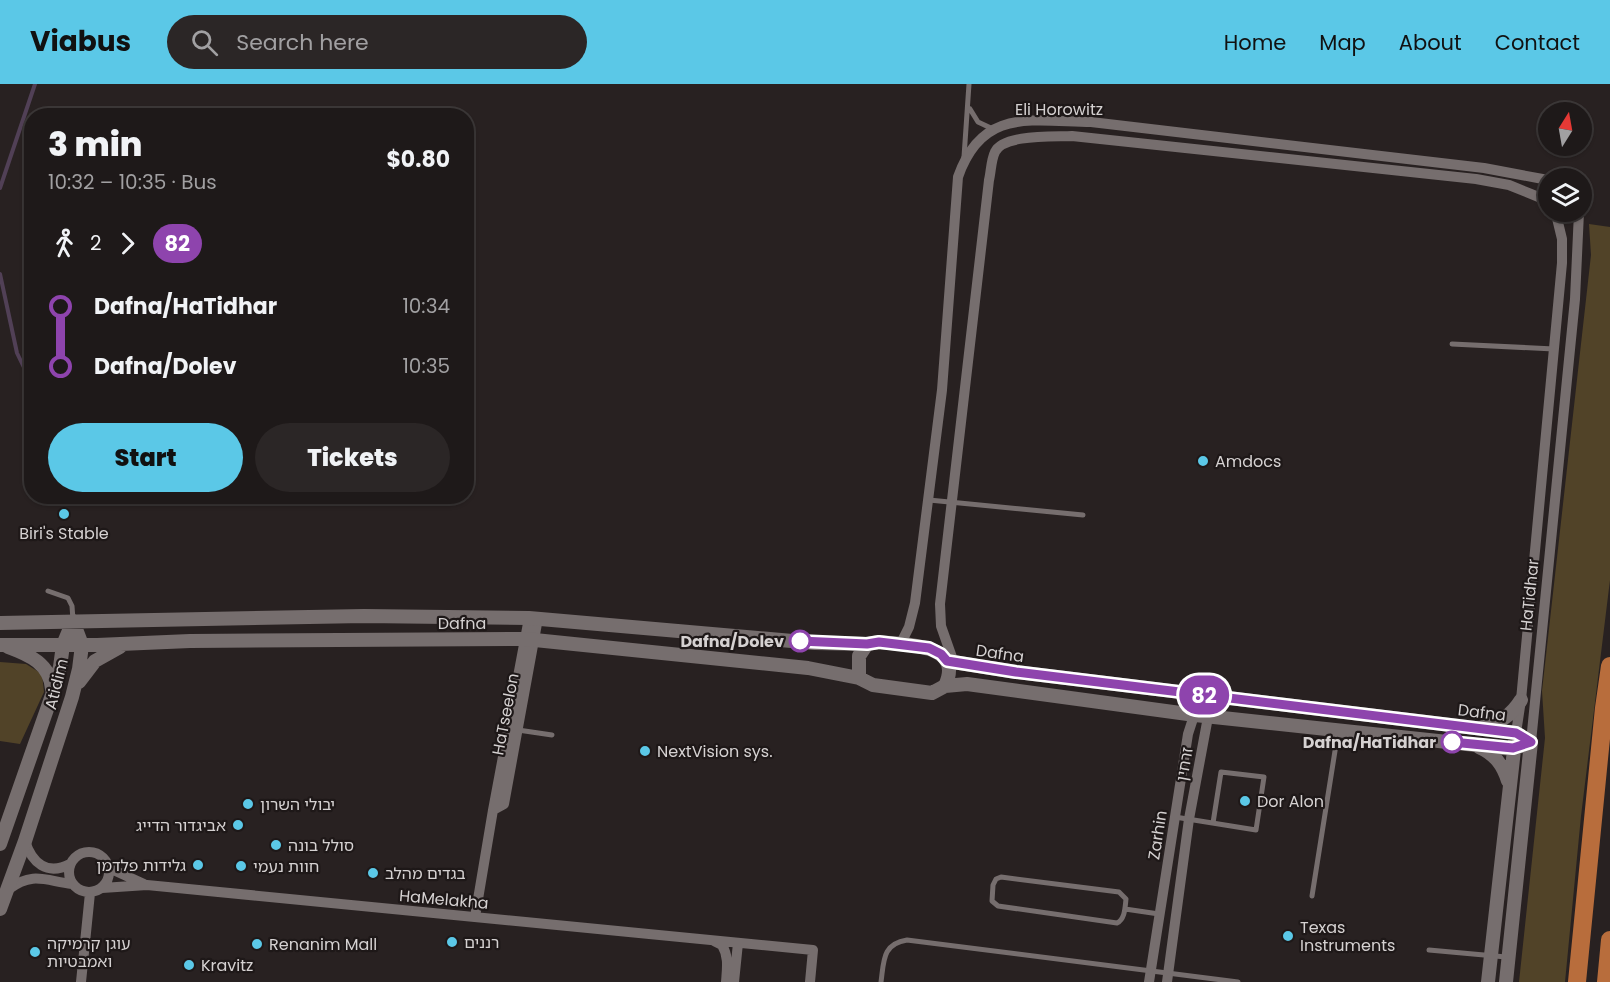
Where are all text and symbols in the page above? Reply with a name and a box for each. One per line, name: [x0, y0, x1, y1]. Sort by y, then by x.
search box: [167, 15, 587, 69]
text: Viabus: [30, 22, 131, 61]
icon: search: [188, 26, 221, 59]
text: Search here: [236, 27, 369, 58]
text: Home: [1224, 28, 1286, 57]
text: Map: [1319, 28, 1366, 57]
text: About: [1399, 28, 1462, 57]
text: Contact: [1495, 28, 1580, 57]
street label: Eli Horowitz: [1015, 98, 1103, 121]
north arrow: [1538, 102, 1592, 156]
map controls: [1538, 102, 1592, 222]
text: 3 min: [48, 121, 142, 168]
text: $0.80: [386, 144, 450, 175]
text: 10:32 – 10:35 · Bus: [48, 168, 217, 196]
button: layers: [1538, 168, 1592, 222]
icon: walk: [48, 227, 81, 260]
icon: forward: [111, 227, 144, 260]
text: 2: [90, 229, 102, 257]
text: 82: [165, 229, 190, 258]
text: Dafna/HaTidhar: [94, 291, 277, 322]
text: 10:34: [402, 292, 450, 320]
text: Dafna/Dolev: [94, 351, 236, 382]
text: 10:35: [402, 352, 450, 380]
button: Start: [48, 423, 243, 492]
button: Tickets: [255, 423, 450, 492]
place label: Amdocs: [1215, 450, 1281, 473]
marker: Amdocs: [1196, 454, 1210, 468]
marker: Biri's Stable: [57, 507, 71, 521]
place label: Biri's Stable: [19, 522, 109, 545]
street label: HaTidhar: [1514, 558, 1545, 632]
street label: Dafna: [438, 612, 486, 635]
place label: Dafna/Dolev: [680, 630, 784, 653]
marker: Dafna/Dolev: [789, 630, 811, 652]
street label: Dafna: [974, 639, 1026, 668]
street label: Atidim: [39, 656, 74, 712]
street label: HaTseelon: [486, 671, 525, 757]
line badge: 82: [1177, 676, 1231, 714]
text: 82: [1191, 681, 1217, 710]
street label: Dafna: [1456, 698, 1507, 727]
place label: Dafna/HaTidhar: [1303, 731, 1436, 754]
marker: Dafna/HaTidhar: [1441, 731, 1463, 753]
place label: NextVision sys.: [657, 740, 773, 763]
marker: NextVision sys.: [638, 744, 652, 758]
street label: זרחין: [1170, 745, 1199, 783]
place label: Dor Alon: [1257, 790, 1324, 813]
place label: יבולי השרון: [260, 793, 335, 816]
marker: Dor Alon: [1238, 794, 1252, 808]
marker: יבולי השרון: [241, 797, 255, 811]
street label: Zarhin: [1142, 809, 1173, 861]
place label: אביגדור הדייג: [136, 814, 226, 837]
marker: אביגדור הדייג: [231, 818, 245, 832]
place label: סולל בונה: [288, 834, 354, 857]
marker: סולל בונה: [269, 838, 283, 852]
place label: גלידות פלדמן: [96, 854, 186, 877]
place label: חוות נעמי: [253, 855, 319, 878]
marker: גלידות פלדמן: [191, 858, 205, 872]
marker: חוות נעמי: [234, 859, 248, 873]
place label: בגדים מהלב: [385, 862, 466, 885]
marker: בגדים מהלב: [366, 866, 380, 880]
street label: HaMelakha: [398, 884, 490, 915]
place label: Texas Instruments: [1300, 916, 1395, 957]
marker: Texas Instruments: [1281, 929, 1295, 943]
place label: רננים: [464, 931, 499, 954]
place label: עוגן קרמיקה ואמבטיות: [47, 932, 130, 973]
place label: Renanim Mall: [269, 933, 377, 956]
marker: רננים: [445, 935, 459, 949]
marker: Renanim Mall: [250, 937, 264, 951]
marker: עוגן קרמיקה ואמבטיות: [28, 945, 42, 959]
place label: Kravitz: [201, 954, 253, 977]
marker: Kravitz: [182, 958, 196, 972]

